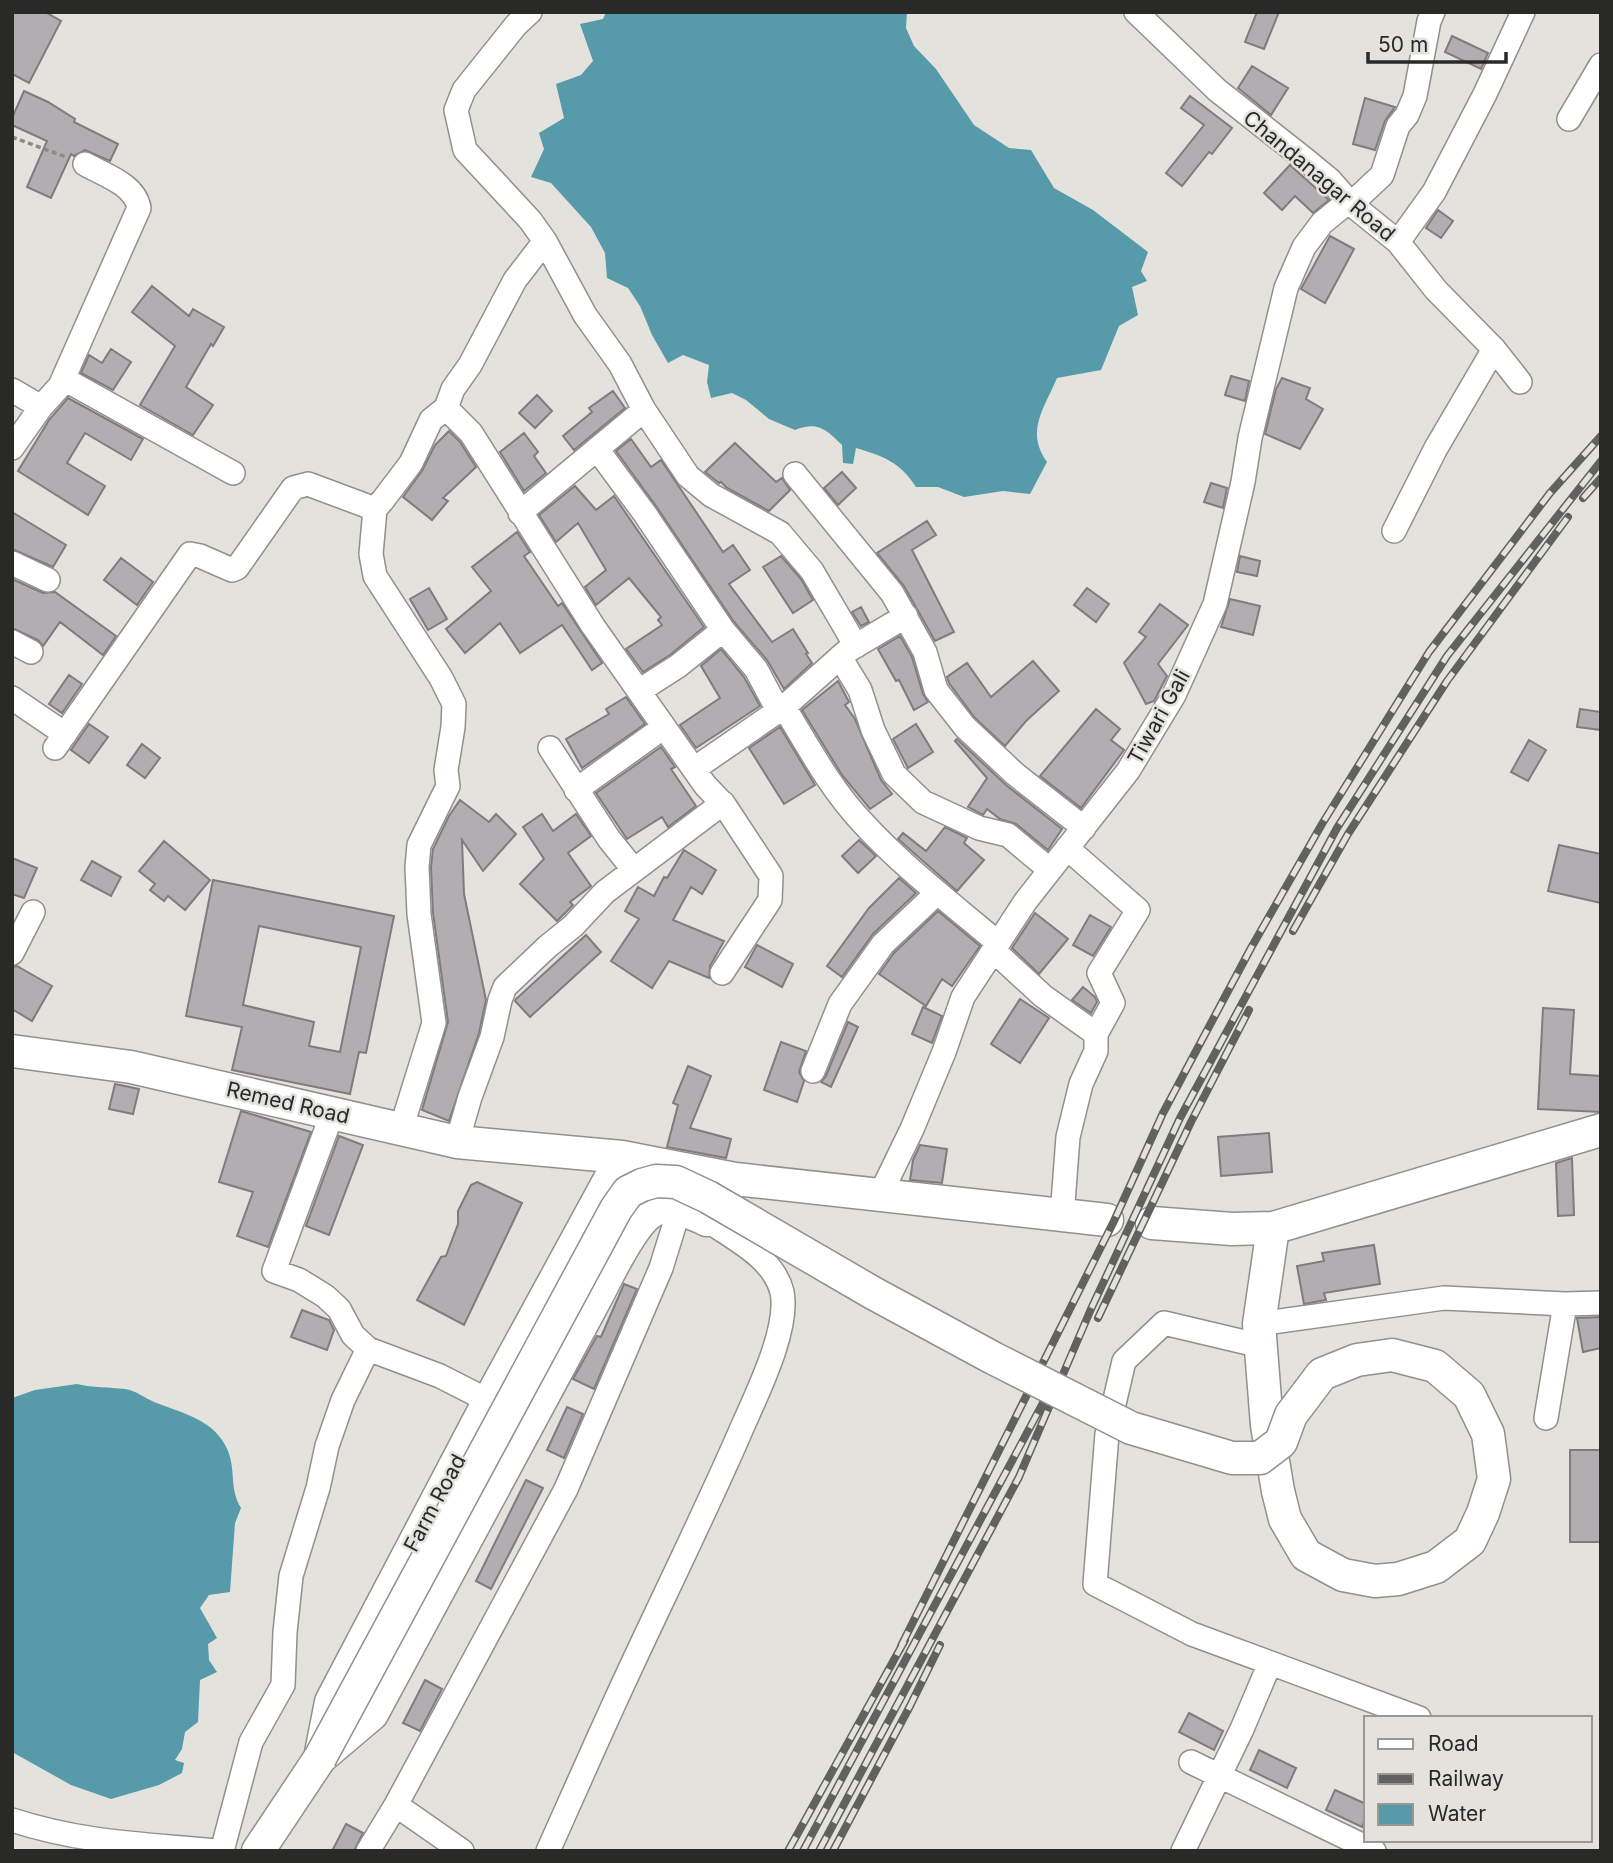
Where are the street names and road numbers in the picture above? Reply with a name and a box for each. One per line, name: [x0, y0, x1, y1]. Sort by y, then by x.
street label: Chandanagar Road: [1239, 105, 1400, 246]
street label: Tiwari Gali: [1122, 665, 1195, 769]
street label: Remed Road: [224, 1076, 352, 1129]
street label: Farm Road: [398, 1450, 471, 1556]

